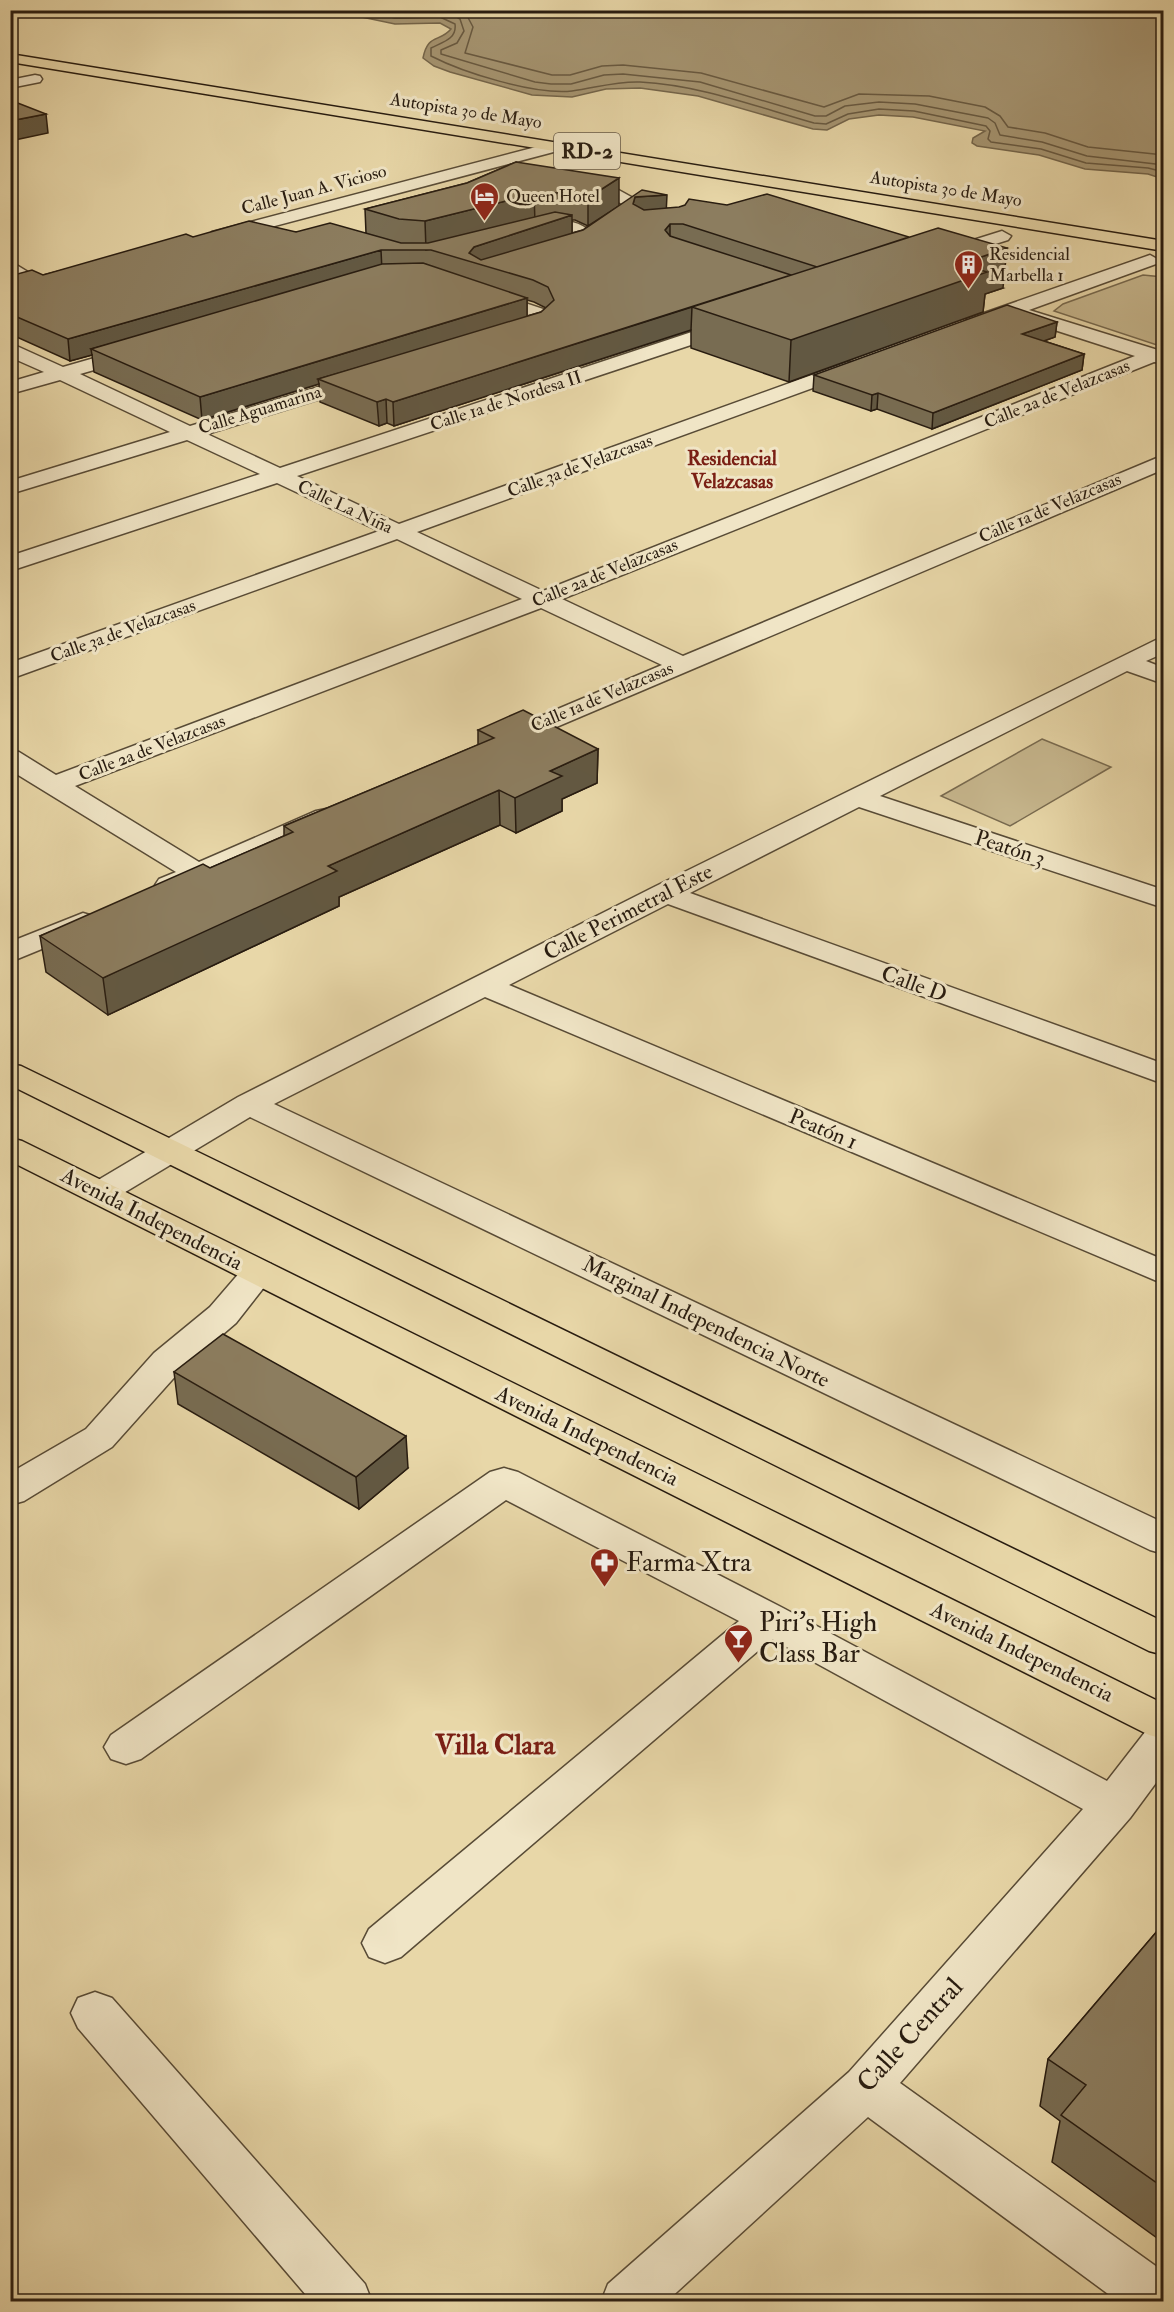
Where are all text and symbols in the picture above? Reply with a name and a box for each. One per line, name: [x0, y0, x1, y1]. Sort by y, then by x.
street label: Autopista 30 de Mayo: [388, 88, 544, 134]
road number: RD-2: [554, 133, 620, 169]
street label: Calle Juan A. Vicioso: [239, 159, 389, 220]
street label: Autopista 30 de Mayo: [868, 166, 1024, 212]
hotel icon: Queen Hotel: [469, 180, 501, 222]
place label: Queen Hotel: [506, 185, 600, 208]
place label: Residencial Marbella 1: [989, 243, 1070, 287]
building icon: Residencial Marbella 1: [952, 248, 984, 290]
street label: Calle 2a de Velazcasas: [981, 354, 1133, 434]
street label: Calle 1a de Nordesa II: [427, 366, 585, 436]
street label: Calle Aguamarina: [196, 380, 325, 440]
street label: Calle 3a de Velazcasas: [504, 429, 656, 503]
district label: Residencial Velazcasas: [687, 446, 778, 494]
street label: Calle 1a de Velazcasas: [975, 468, 1125, 548]
street label: Calle La Niña: [294, 475, 397, 539]
street label: Calle 2a de Velazcasas: [529, 533, 681, 613]
street label: Calle 3a de Velazcasas: [47, 594, 199, 668]
street label: Calle 1a de Velazcasas: [527, 657, 677, 737]
street label: Calle 2a de Velazcasas: [75, 709, 229, 787]
street label: Peatón 3: [971, 823, 1049, 873]
street label: Calle Perimetral Este: [539, 857, 717, 967]
street label: Calle D: [877, 959, 951, 1009]
street label: Peatón 1: [784, 1102, 862, 1156]
street label: Avenida Independencia: [55, 1161, 248, 1278]
street label: Marginal Independencia Norte: [577, 1250, 834, 1395]
street label: Avenida Independencia: [489, 1379, 684, 1494]
pharmacy icon: Farma Xtra: [589, 1546, 621, 1588]
place label: Farma Xtra: [626, 1546, 752, 1579]
street label: Avenida Independencia: [924, 1595, 1119, 1710]
place label: Piri's High Class Bar: [759, 1606, 877, 1670]
bar icon: Piri's High Class Bar: [722, 1622, 754, 1664]
district label: Villa Clara: [434, 1728, 557, 1763]
street label: Calle Central: [850, 1971, 970, 2099]

